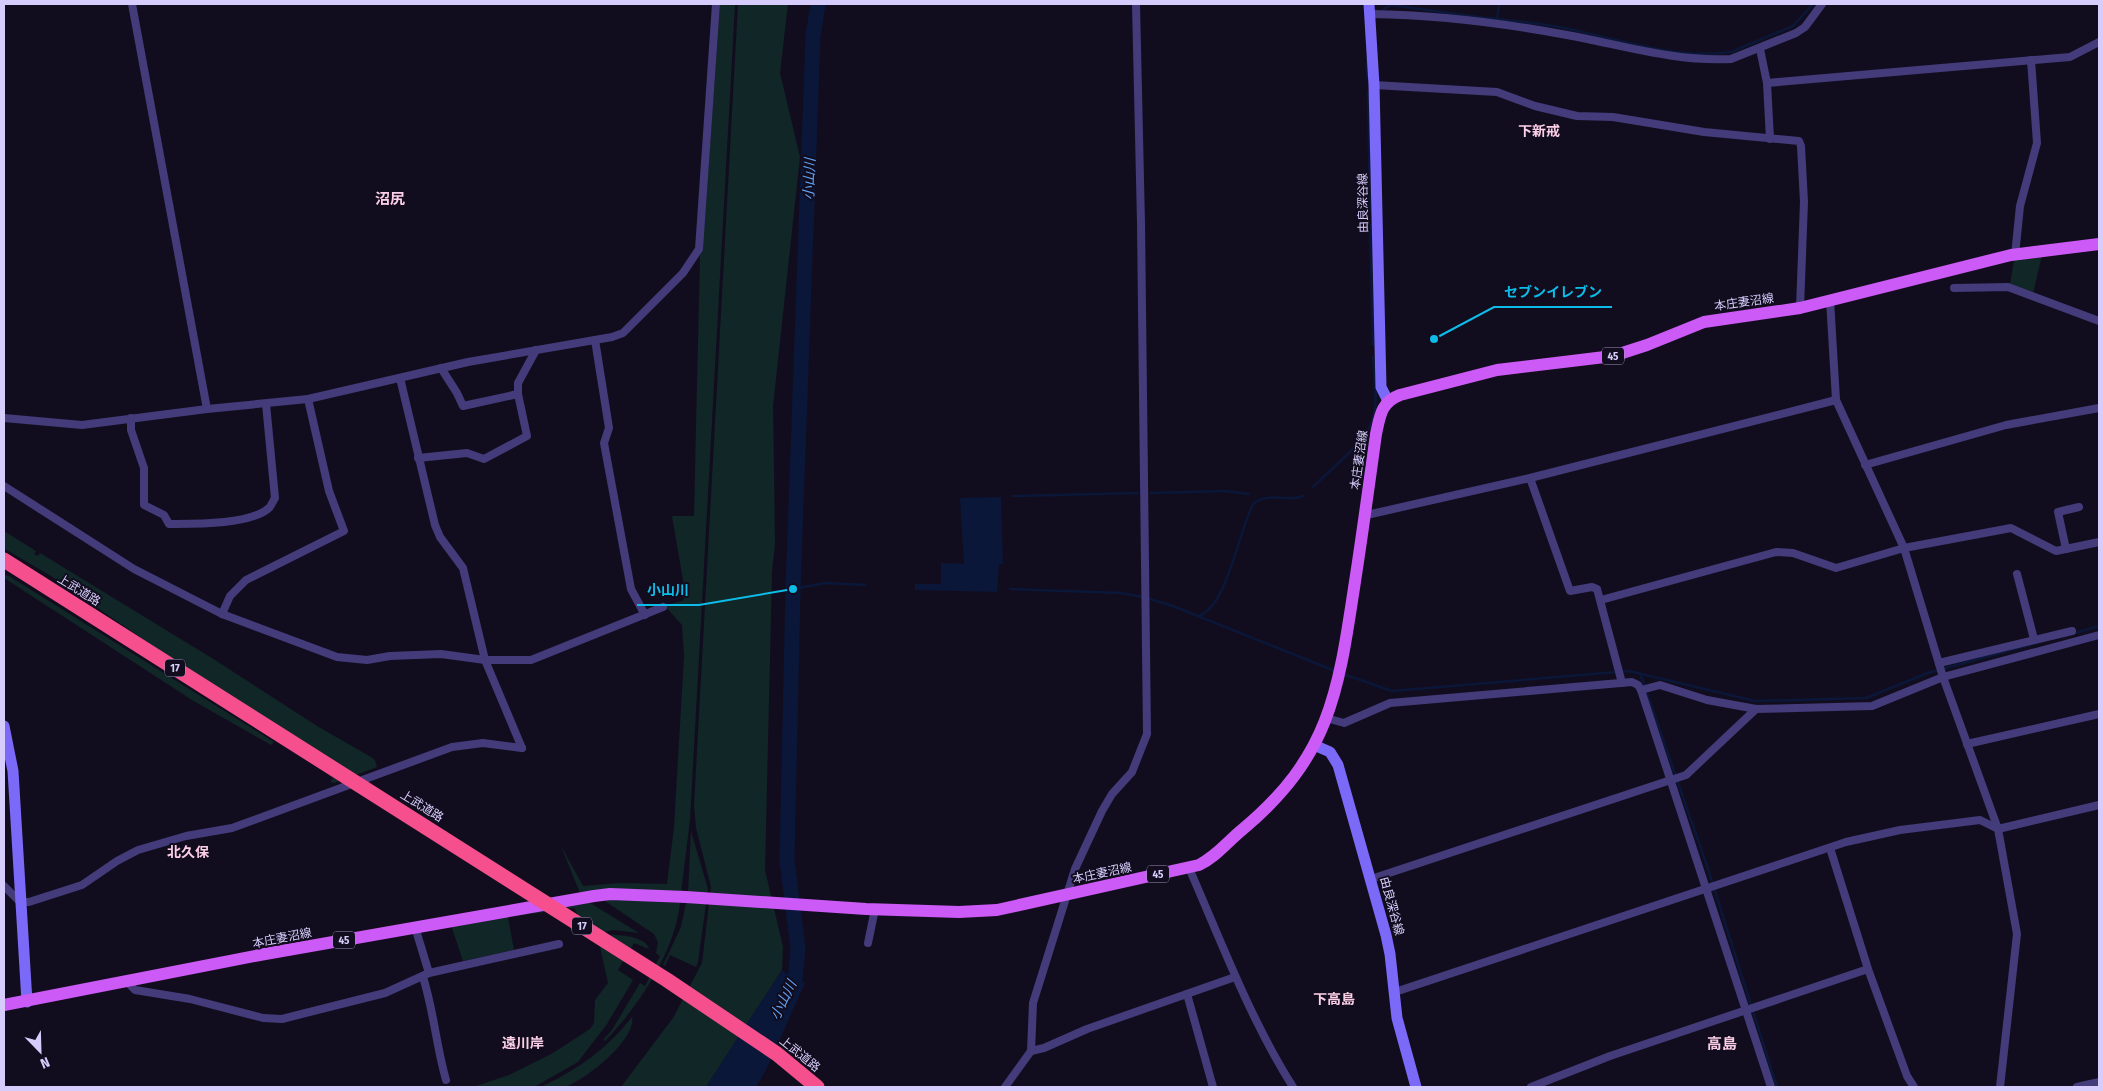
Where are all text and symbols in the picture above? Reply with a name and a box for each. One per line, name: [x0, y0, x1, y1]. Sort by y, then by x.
district label: 下新戒: [1518, 123, 1560, 140]
water label: 小山川: [800, 156, 819, 200]
street label: 由良深谷線: [1355, 173, 1371, 233]
district label: 沼尻: [375, 190, 405, 208]
callout: セブンイレブン: [1494, 278, 1612, 307]
text: セブンイレブン: [1504, 284, 1602, 301]
street label: 本庄妻沼線: [1713, 291, 1775, 313]
road number: 45: [1602, 348, 1624, 364]
street label: 本庄妻沼線: [1348, 429, 1370, 491]
street label: 上武道路: [55, 571, 103, 609]
callout: 小山川: [637, 576, 699, 605]
text: 小山川: [647, 582, 689, 599]
road number: 17: [165, 660, 185, 676]
street label: 上武道路: [398, 787, 446, 825]
district label: 北久保: [167, 844, 209, 861]
street label: 本庄妻沼線: [1071, 860, 1133, 886]
road number: 45: [1147, 866, 1169, 882]
street label: 由良深谷線: [1377, 875, 1407, 937]
road number: 17: [572, 918, 592, 934]
street label: 本庄妻沼線: [251, 925, 313, 951]
road number: 45: [333, 932, 355, 948]
water label: 小山川: [767, 976, 801, 1023]
district label: 下高島: [1313, 991, 1355, 1008]
north arrow: [15, 1026, 65, 1076]
street label: 上武道路: [777, 1033, 823, 1075]
district label: 遠川岸: [502, 1035, 544, 1052]
district label: 高島: [1707, 1035, 1737, 1053]
text: N: [38, 1053, 52, 1072]

